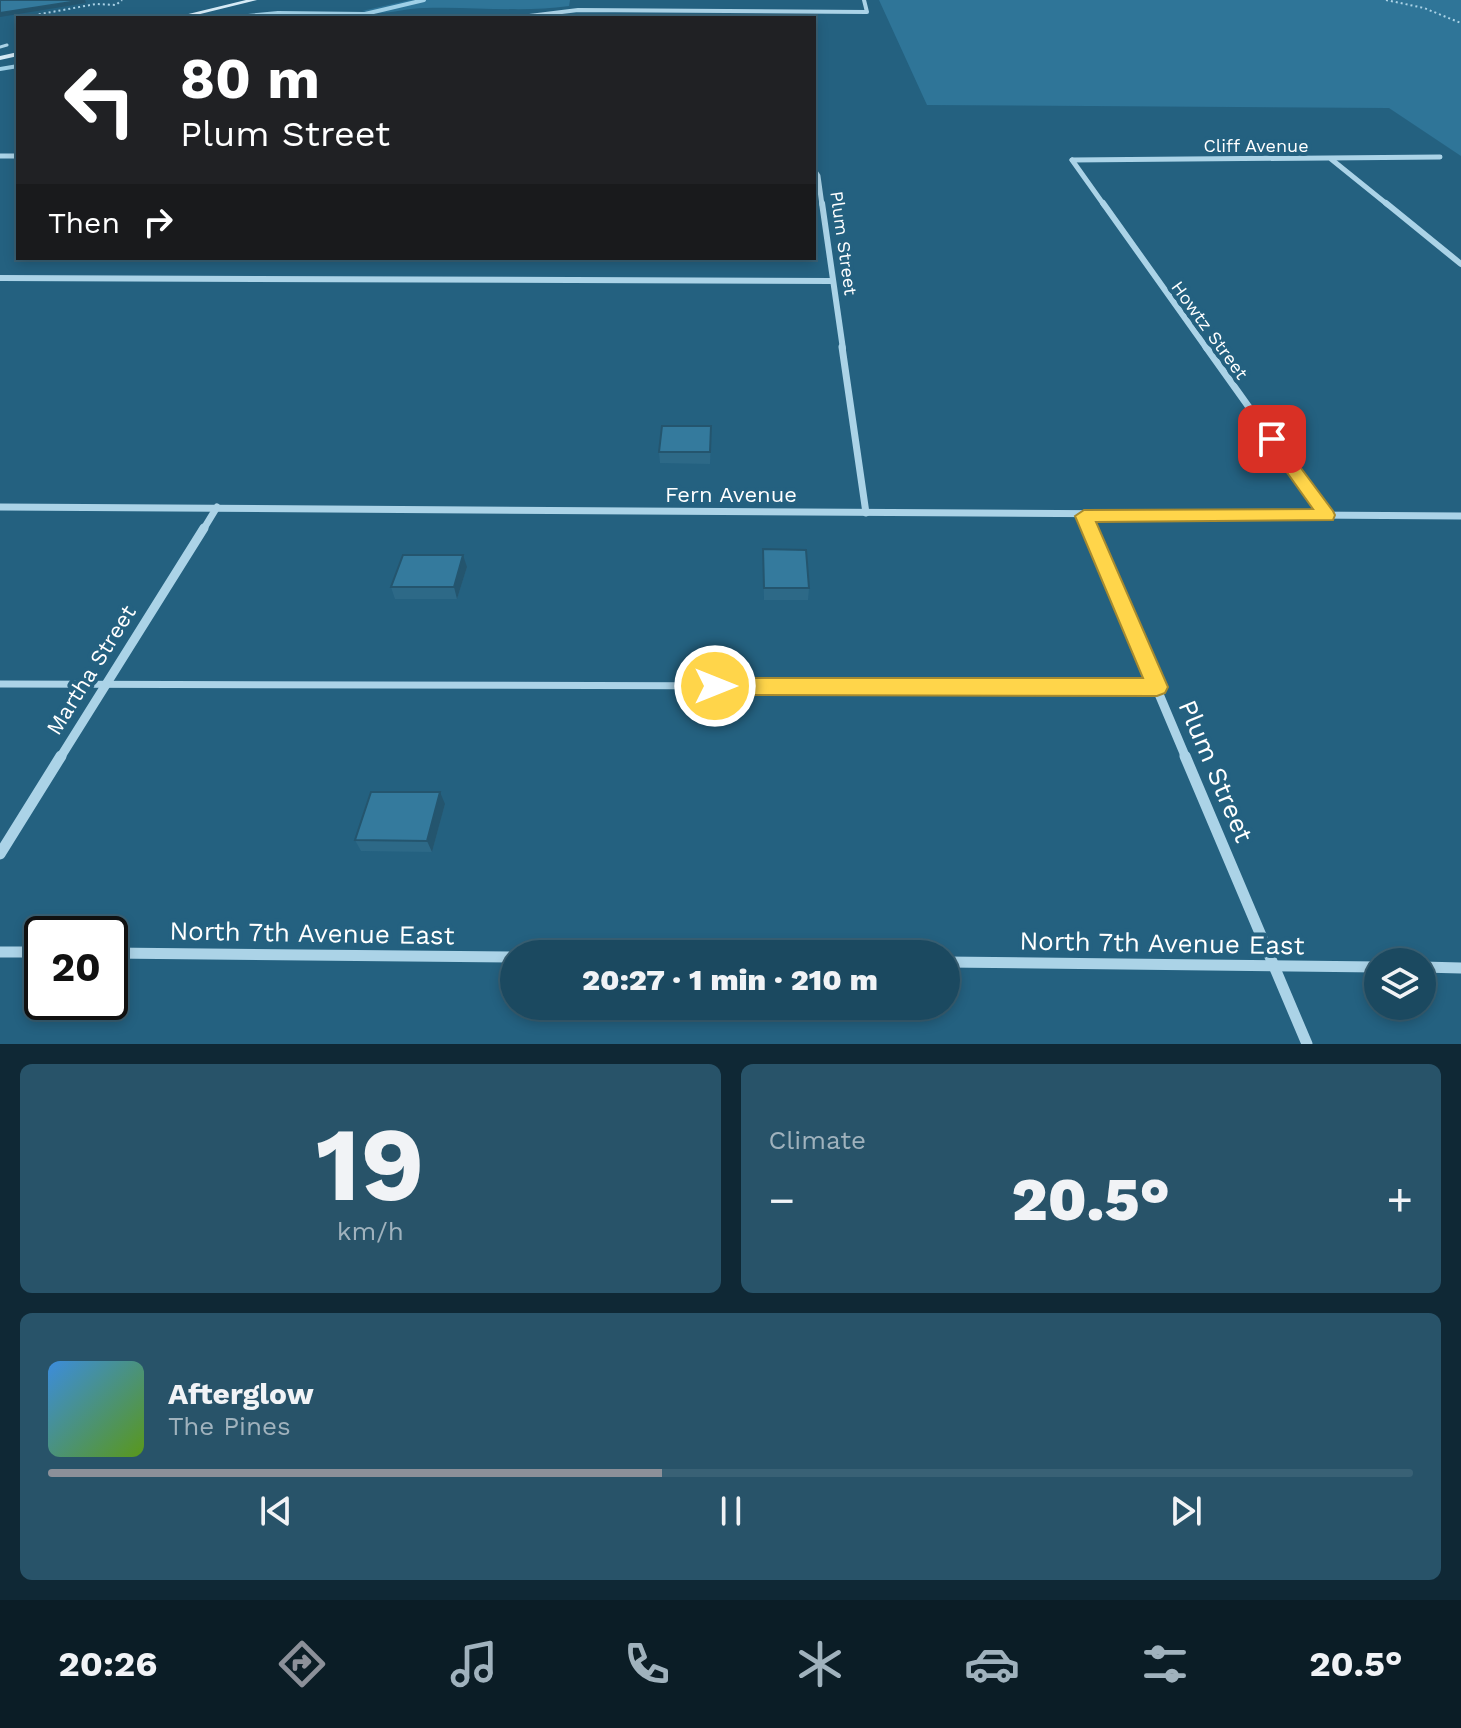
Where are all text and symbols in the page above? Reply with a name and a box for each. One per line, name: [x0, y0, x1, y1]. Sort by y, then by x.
text: 80 m: [180, 46, 320, 112]
icon: left: [48, 48, 152, 152]
text: Plum Street: [180, 113, 390, 155]
street label: Cliff Avenue: [1203, 135, 1309, 156]
street label: Plum Street: [826, 190, 862, 297]
icon: right: [136, 200, 180, 244]
text: Then: [48, 205, 120, 240]
street label: Howtz Street: [1167, 277, 1253, 384]
pin: [1238, 405, 1306, 473]
icon: arrive: [1250, 417, 1294, 461]
street label: Fern Avenue: [665, 482, 797, 507]
street label: Martha Street: [41, 601, 141, 739]
position arrow: [673, 644, 757, 728]
street label: Plum Street: [1173, 695, 1259, 847]
speed limit sign: 20: [24, 916, 128, 1020]
street label: North 7th Avenue East: [169, 916, 455, 950]
street label: North 7th Avenue East: [1019, 926, 1305, 960]
map controls: [1364, 948, 1436, 1020]
button: layers: [1364, 948, 1436, 1020]
text: 20:27 · 1 min · 210 m: [582, 962, 878, 997]
text: 19: [316, 1103, 425, 1225]
text: Climate: [769, 1125, 866, 1155]
text: 20.5°: [1012, 1164, 1170, 1235]
text: −: [769, 1174, 795, 1226]
text: +: [1386, 1174, 1413, 1226]
text: km/h: [337, 1216, 404, 1246]
text: Afterglow: [168, 1376, 314, 1411]
text: The Pines: [168, 1411, 291, 1441]
icon: previous: [254, 1489, 298, 1533]
icon: pause: [709, 1489, 753, 1533]
icon: next: [1164, 1489, 1208, 1533]
icon: directions: [274, 1636, 330, 1692]
icon: music: [446, 1636, 502, 1692]
icon: phone: [619, 1636, 675, 1692]
icon: climate: [792, 1636, 848, 1692]
icon: car: [964, 1636, 1020, 1692]
icon: filters: [1137, 1636, 1193, 1692]
text: 20:26: [58, 1643, 157, 1685]
text: 20.5°: [1309, 1643, 1403, 1685]

